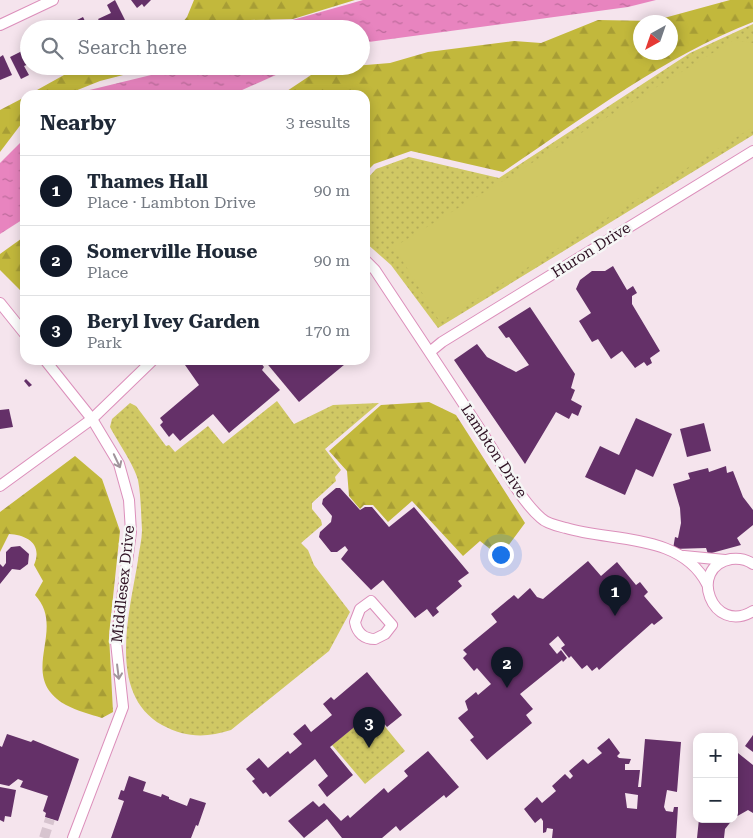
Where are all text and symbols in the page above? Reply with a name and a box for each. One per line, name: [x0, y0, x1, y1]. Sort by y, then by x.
north arrow: [633, 15, 678, 60]
search box: [20, 20, 370, 75]
icon: search: [38, 34, 66, 62]
text: Search here: [78, 36, 187, 59]
text: Nearby: [40, 111, 116, 135]
text: 3 results: [286, 113, 350, 132]
text: Thames Hall: [87, 170, 208, 193]
text: 1: [52, 181, 60, 200]
text: 90 m: [313, 181, 350, 200]
text: Place · Lambton Drive: [87, 193, 256, 212]
street label: Huron Drive: [548, 219, 634, 281]
text: Somerville House: [87, 240, 257, 263]
text: 2: [52, 251, 60, 270]
text: 90 m: [313, 251, 350, 270]
text: Place: [87, 263, 128, 282]
text: Beryl Ivey Garden: [87, 310, 260, 333]
text: 3: [52, 321, 60, 340]
text: 170 m: [304, 321, 350, 340]
text: Park: [87, 333, 122, 352]
street label: Lambton Drive: [457, 401, 531, 501]
one-way arrow: [113, 453, 123, 468]
street label: Middlesex Drive: [108, 524, 138, 644]
your location: [488, 542, 514, 568]
pin: 1: [599, 575, 631, 616]
pin: 2: [491, 647, 523, 688]
one-way arrow: [113, 664, 123, 680]
pin: 3: [353, 707, 385, 748]
map controls: [693, 733, 738, 823]
button: +: [693, 733, 738, 778]
button: −: [693, 778, 738, 823]

